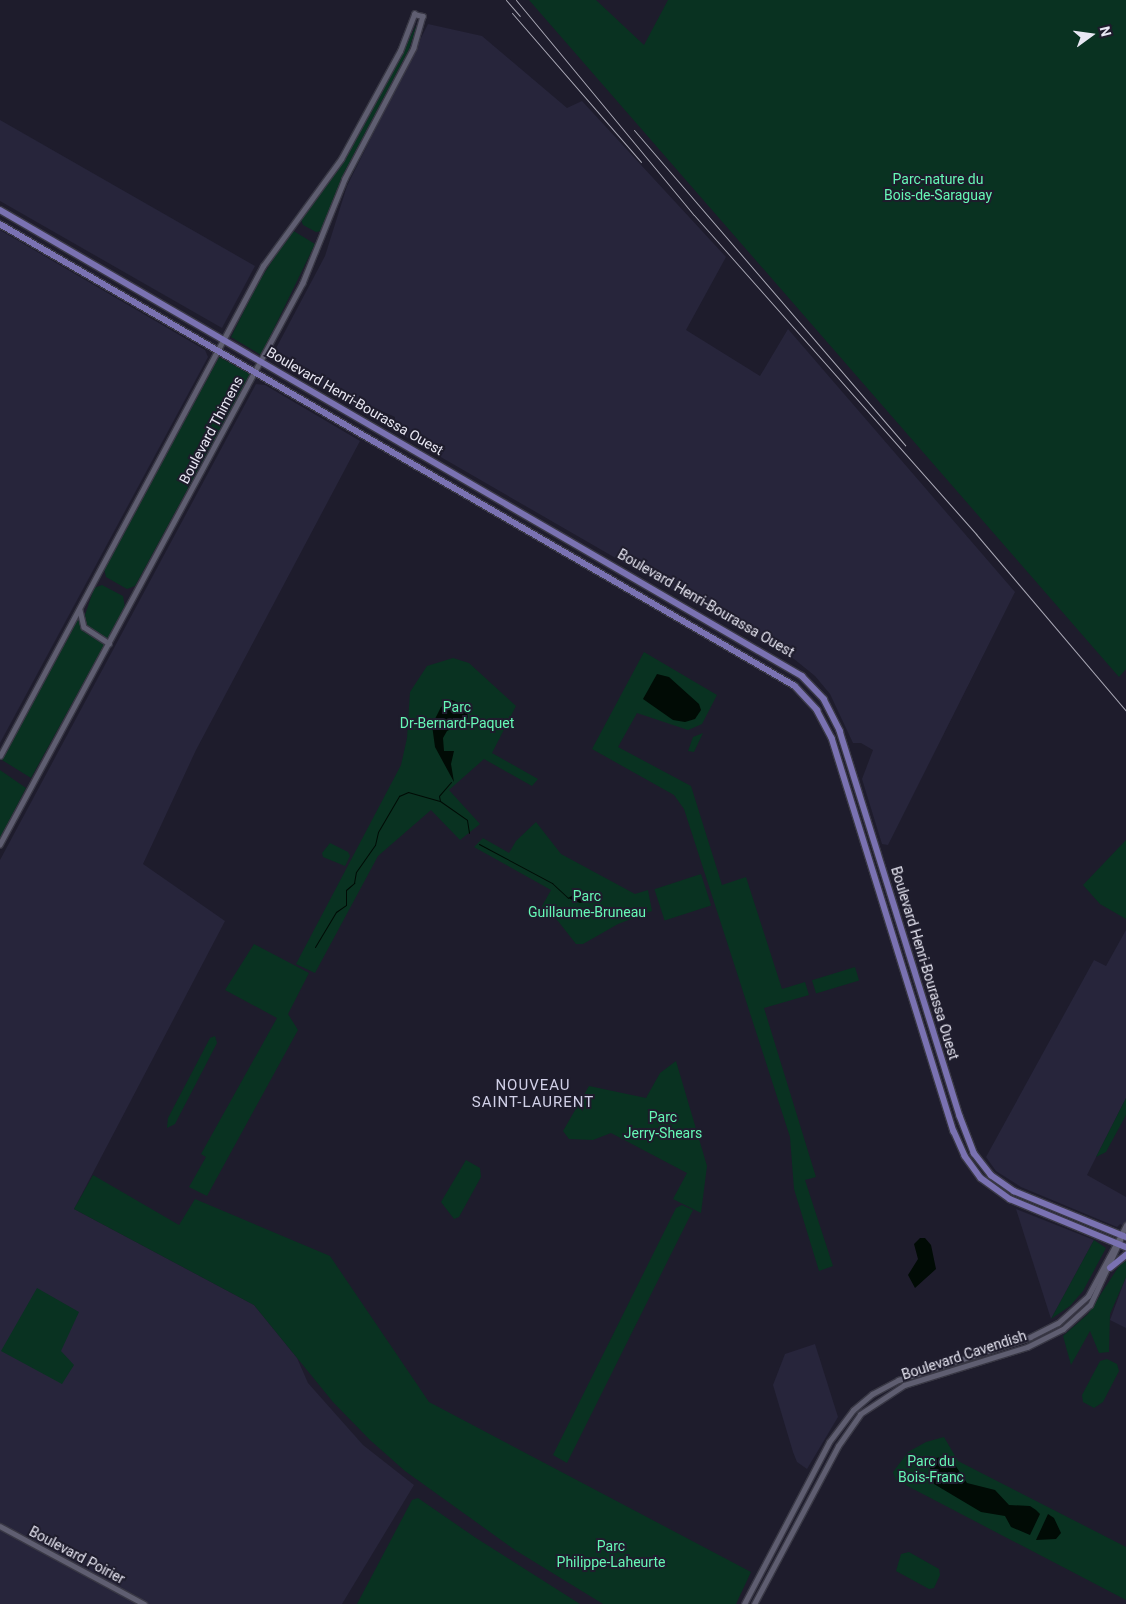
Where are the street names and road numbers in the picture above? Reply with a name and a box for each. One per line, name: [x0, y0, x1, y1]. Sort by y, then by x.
street label: Boulevard Henri-Bourassa Ouest: [264, 343, 446, 459]
street label: Boulevard Thimens: [176, 373, 246, 487]
street label: Boulevard Henri-Bourassa Ouest: [615, 545, 797, 661]
street label: Boulevard Henri-Bourassa Ouest: [888, 864, 962, 1062]
street label: Boulevard Cavendish: [900, 1327, 1028, 1383]
street label: Boulevard Poirier: [26, 1523, 128, 1587]

